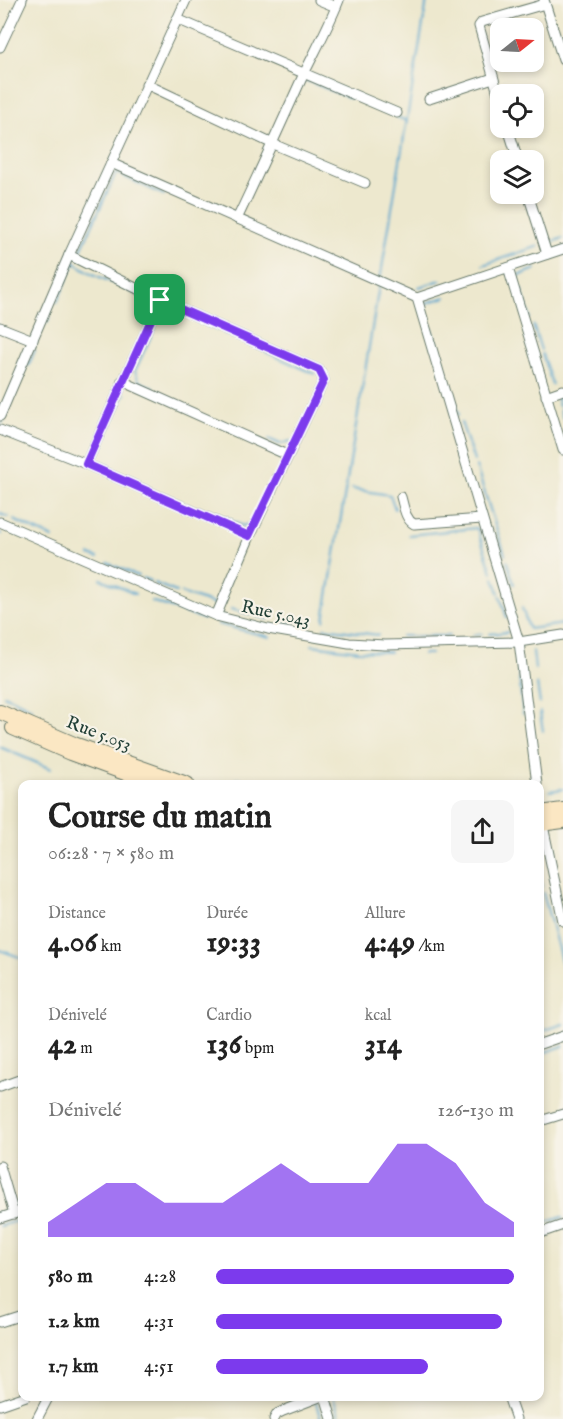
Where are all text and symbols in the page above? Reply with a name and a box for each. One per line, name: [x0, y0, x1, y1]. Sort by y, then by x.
north arrow: [490, 18, 544, 72]
map controls: [490, 18, 544, 204]
button: locate: [490, 84, 544, 138]
button: layers: [490, 150, 544, 204]
pin: [134, 274, 185, 325]
icon: arrive: [143, 283, 176, 316]
street label: Rue 5.043: [239, 596, 312, 633]
street label: Rue 5.053: [63, 712, 134, 757]
text: Course du matin: [48, 797, 272, 839]
button: share: [451, 800, 514, 863]
text: 06:28 · 7 × 580 m: [48, 841, 174, 866]
text: Distance: [48, 904, 106, 924]
text: Durée: [206, 904, 248, 924]
text: Allure: [365, 904, 406, 924]
text: 4.06: [48, 924, 97, 962]
text: 19:33: [206, 924, 261, 962]
text: 4:49: [365, 924, 415, 962]
text: km: [97, 937, 122, 957]
text: /km: [415, 937, 445, 957]
text: Dénivelé: [48, 1006, 107, 1026]
text: Cardio: [206, 1006, 252, 1026]
text: kcal: [365, 1006, 391, 1026]
text: 42: [48, 1026, 77, 1064]
text: 136: [206, 1026, 241, 1064]
text: 314: [365, 1026, 402, 1064]
text: m: [77, 1039, 93, 1059]
text: bpm: [241, 1039, 274, 1059]
text: Dénivelé: [48, 1098, 122, 1123]
text: 126–130 m: [437, 1098, 514, 1123]
text: 580 m: [48, 1264, 93, 1289]
text: 4:28: [144, 1264, 176, 1289]
text: 1.2 km: [48, 1309, 100, 1334]
text: 4:31: [144, 1309, 174, 1334]
text: 1.7 km: [48, 1354, 99, 1379]
text: 4:51: [144, 1354, 174, 1379]

